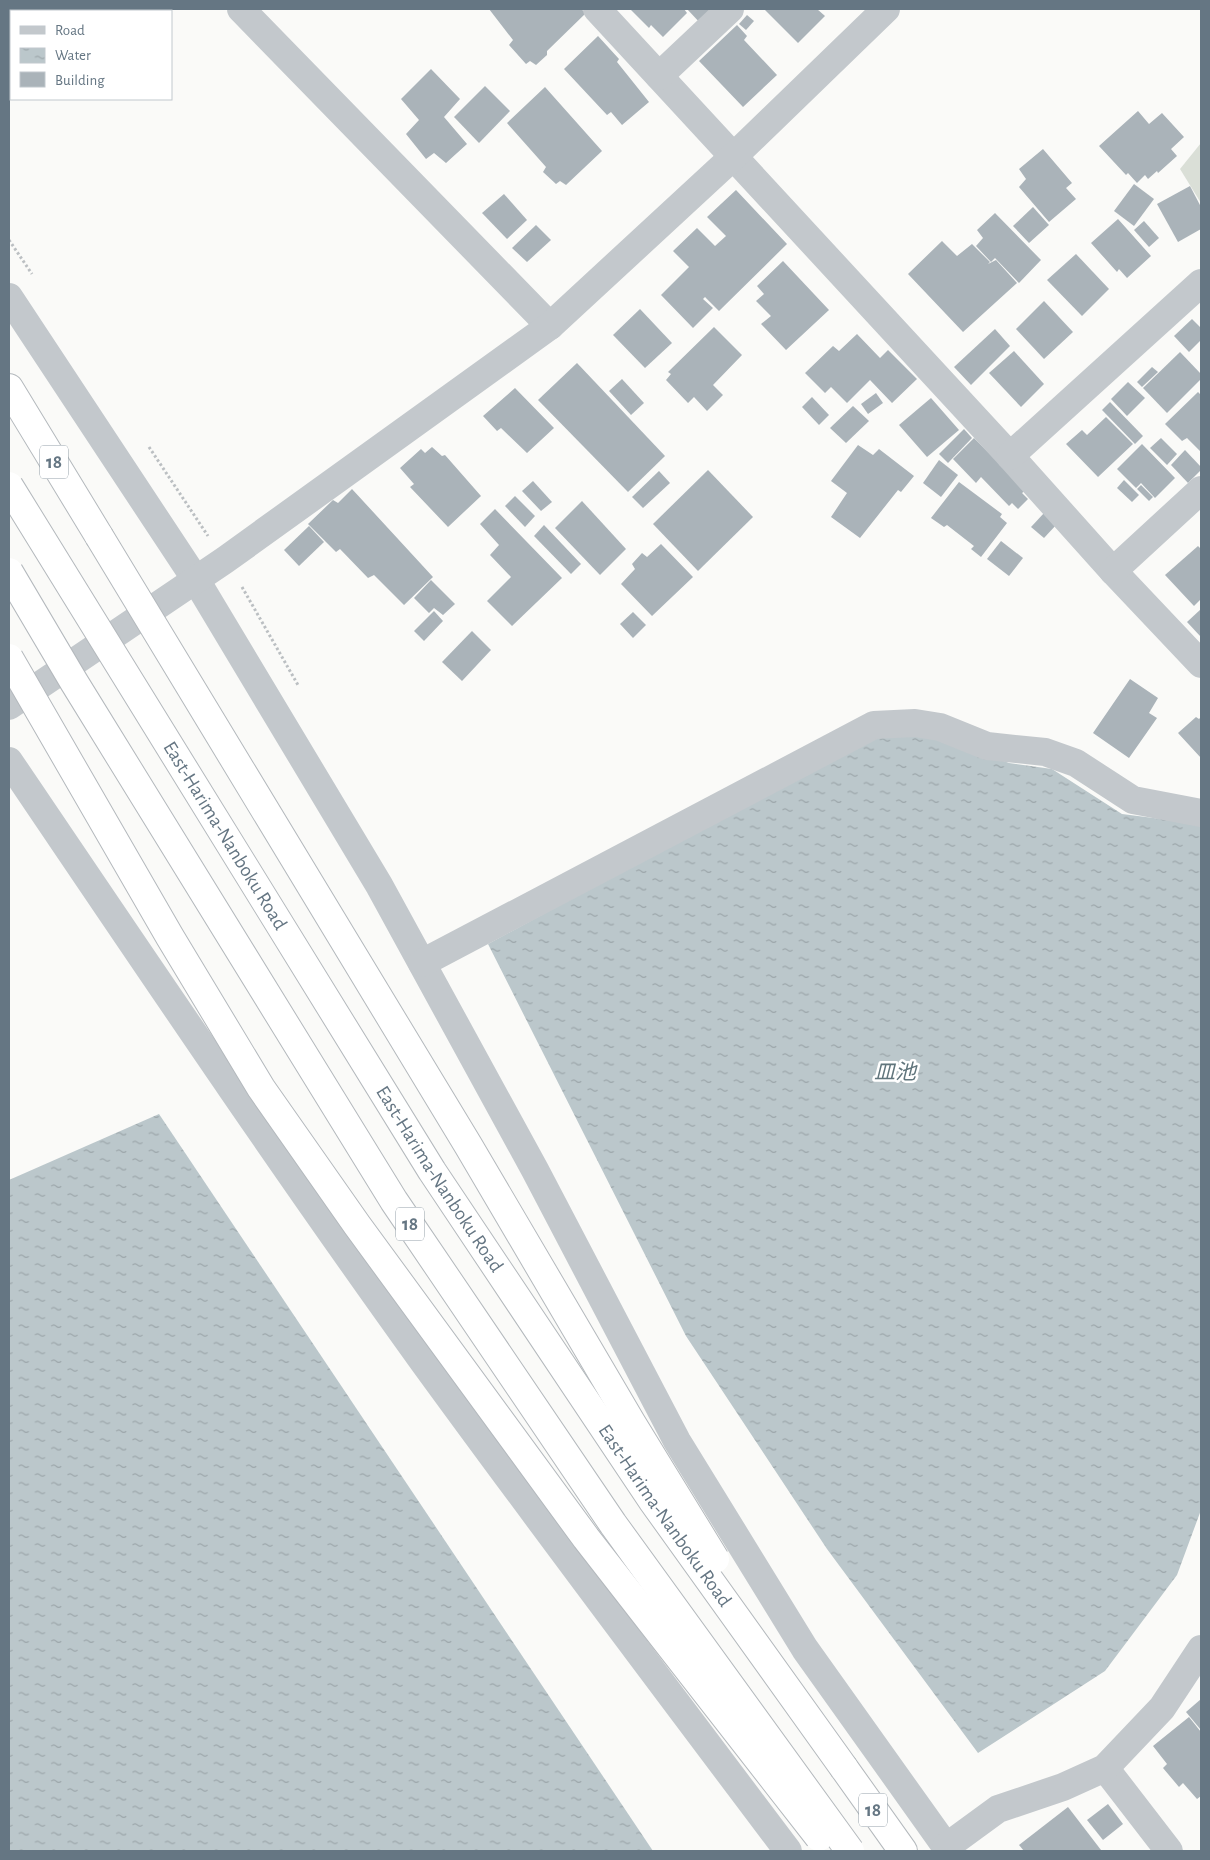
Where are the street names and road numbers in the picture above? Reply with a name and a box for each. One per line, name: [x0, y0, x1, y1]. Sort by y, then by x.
road number: 18: [40, 446, 68, 478]
street label: East-Harima-Nanboku Road: [159, 738, 291, 933]
street label: East-Harima-Nanboku Road: [372, 1083, 507, 1276]
road number: 18: [396, 1208, 424, 1240]
street label: East-Harima-Nanboku Road: [595, 1421, 735, 1610]
road number: 18: [859, 1794, 887, 1826]

